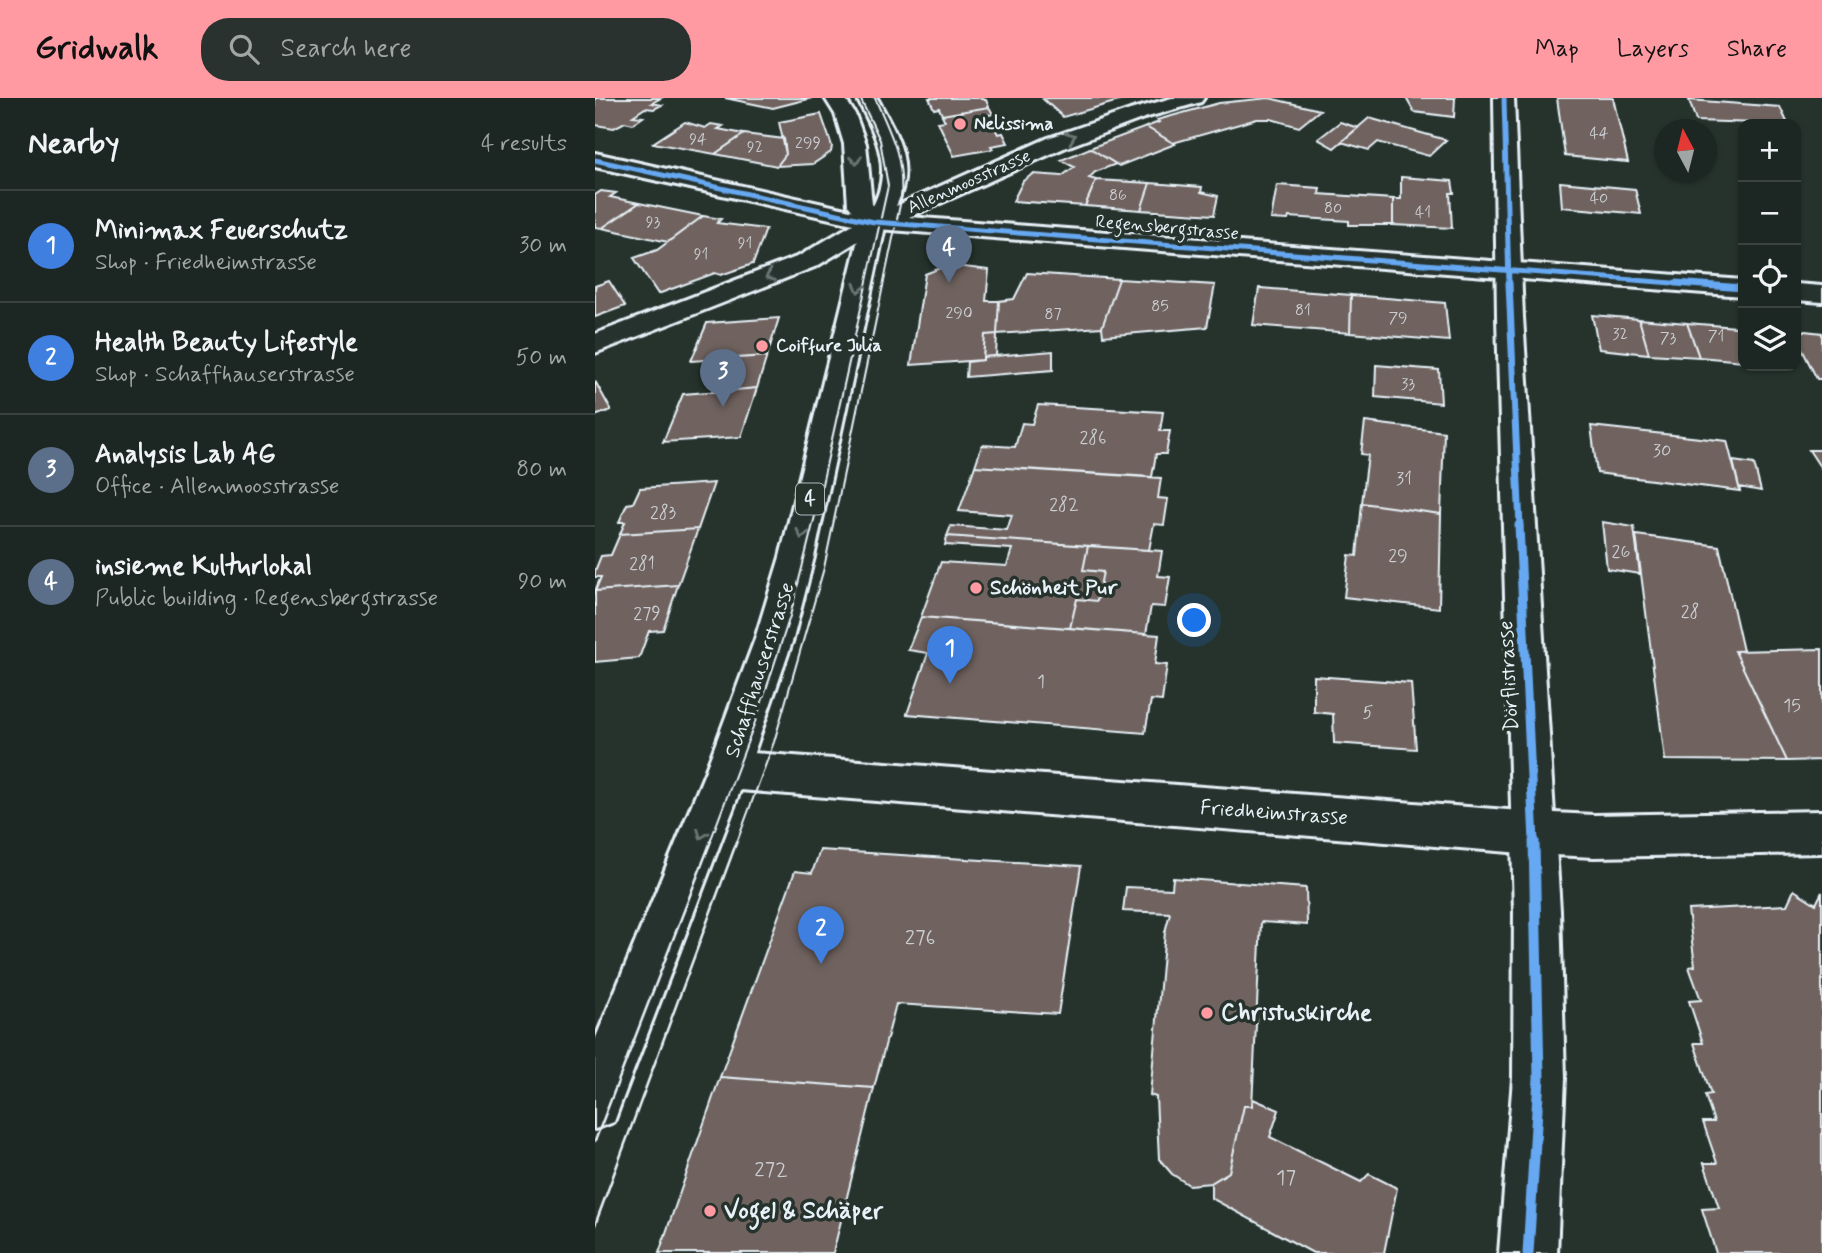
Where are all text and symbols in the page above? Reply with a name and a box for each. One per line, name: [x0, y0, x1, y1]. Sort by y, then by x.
search box: [201, 18, 691, 81]
text: Gridwalk: [35, 27, 159, 71]
icon: search: [225, 30, 263, 68]
text: Search here: [281, 32, 411, 66]
text: Map: [1535, 34, 1579, 65]
text: Layers: [1617, 34, 1689, 65]
text: Share: [1727, 34, 1787, 65]
place label: Nelissima: [974, 112, 1053, 136]
marker: Nelissima: [952, 116, 968, 132]
north arrow: [1654, 119, 1717, 182]
map controls: [1738, 119, 1801, 371]
button: +: [1738, 119, 1801, 182]
house number: 44: [1589, 123, 1609, 144]
text: Nearby: [28, 124, 119, 163]
text: 4 results: [481, 129, 567, 159]
house number: 94: [689, 129, 707, 150]
one-way arrow: [1065, 131, 1077, 145]
house number: 299: [795, 133, 821, 154]
house number: 92: [747, 137, 763, 158]
street label: Allenmoosstrasse: [904, 144, 1034, 220]
one-way arrow: [849, 154, 864, 166]
button: −: [1738, 182, 1801, 245]
house number: 86: [1109, 185, 1127, 206]
house number: 40: [1590, 188, 1608, 209]
house number: 80: [1324, 198, 1342, 219]
house number: 41: [1415, 202, 1431, 223]
street label: Regensbergstrasse: [1094, 210, 1240, 248]
house number: 93: [646, 212, 661, 233]
text: Minimax Feuerschutz: [95, 214, 348, 248]
pin: 4: [926, 225, 972, 283]
text: 1: [46, 231, 56, 261]
text: 30 m: [519, 231, 567, 261]
house number: 91: [738, 233, 752, 254]
house number: 91: [694, 244, 708, 265]
button: locate: [1738, 245, 1801, 308]
text: Shop · Friedheimstrasse: [95, 248, 317, 278]
one-way arrow: [765, 267, 777, 281]
one-way arrow: [852, 282, 867, 294]
house number: 85: [1151, 296, 1169, 317]
house number: 81: [1295, 300, 1311, 321]
house number: 290: [946, 303, 973, 324]
house number: 87: [1044, 304, 1062, 325]
house number: 79: [1388, 308, 1408, 329]
button: layers: [1738, 308, 1801, 371]
house number: 32: [1612, 324, 1628, 345]
text: Health Beauty Lifestyle: [95, 326, 358, 360]
house number: 71: [1708, 326, 1724, 347]
house number: 73: [1660, 328, 1676, 349]
place label: Coiffure Julia: [776, 334, 882, 358]
marker: Coiffure Julia: [754, 338, 770, 354]
text: 2: [45, 343, 57, 373]
text: 50 m: [516, 343, 567, 373]
pin: 3: [700, 349, 746, 407]
text: Shop · Schaffhauserstrasse: [95, 360, 355, 390]
house number: 33: [1401, 374, 1415, 395]
house number: 286: [1079, 426, 1107, 450]
text: Analysis Lab AG: [95, 438, 275, 472]
house number: 30: [1653, 439, 1671, 463]
text: 3: [46, 455, 56, 485]
text: 80 m: [516, 455, 567, 485]
house number: 31: [1396, 467, 1412, 491]
text: Office · Allenmoosstrasse: [95, 472, 339, 502]
road number: 4: [796, 484, 824, 514]
house number: 282: [1049, 493, 1079, 517]
house number: 283: [650, 501, 676, 525]
one-way arrow: [796, 528, 811, 540]
house number: 26: [1612, 540, 1630, 564]
house number: 29: [1388, 544, 1408, 568]
text: insieme Kulturlokal: [95, 550, 312, 584]
house number: 281: [629, 552, 655, 576]
text: 4: [44, 567, 58, 597]
text: 90 m: [518, 567, 567, 597]
place label: Schönheit Pur: [990, 574, 1118, 602]
street label: Schaffhauserstrasse: [718, 579, 802, 761]
marker: Schönheit Pur: [968, 580, 984, 596]
text: Public building · Regensbergstrasse: [95, 584, 438, 614]
house number: 28: [1681, 600, 1699, 624]
house number: 279: [633, 602, 661, 626]
your location: [1177, 603, 1211, 637]
street label: Dörflistrasse: [1492, 620, 1526, 732]
pin: 1: [927, 626, 973, 684]
house number: 1: [1037, 670, 1045, 694]
house number: 15: [1783, 694, 1801, 718]
house number: 5: [1363, 701, 1374, 725]
street label: Friedheimstrasse: [1199, 794, 1349, 832]
one-way arrow: [696, 827, 710, 839]
pin: 2: [798, 906, 844, 964]
house number: 276: [905, 924, 935, 952]
place label: Christuskirche: [1221, 998, 1372, 1029]
marker: Christuskirche: [1199, 1005, 1215, 1021]
house number: 272: [754, 1156, 788, 1184]
house number: 17: [1276, 1164, 1296, 1192]
place label: Vogel & Schäper: [724, 1196, 884, 1230]
marker: Vogel & Schäper: [702, 1203, 718, 1219]

